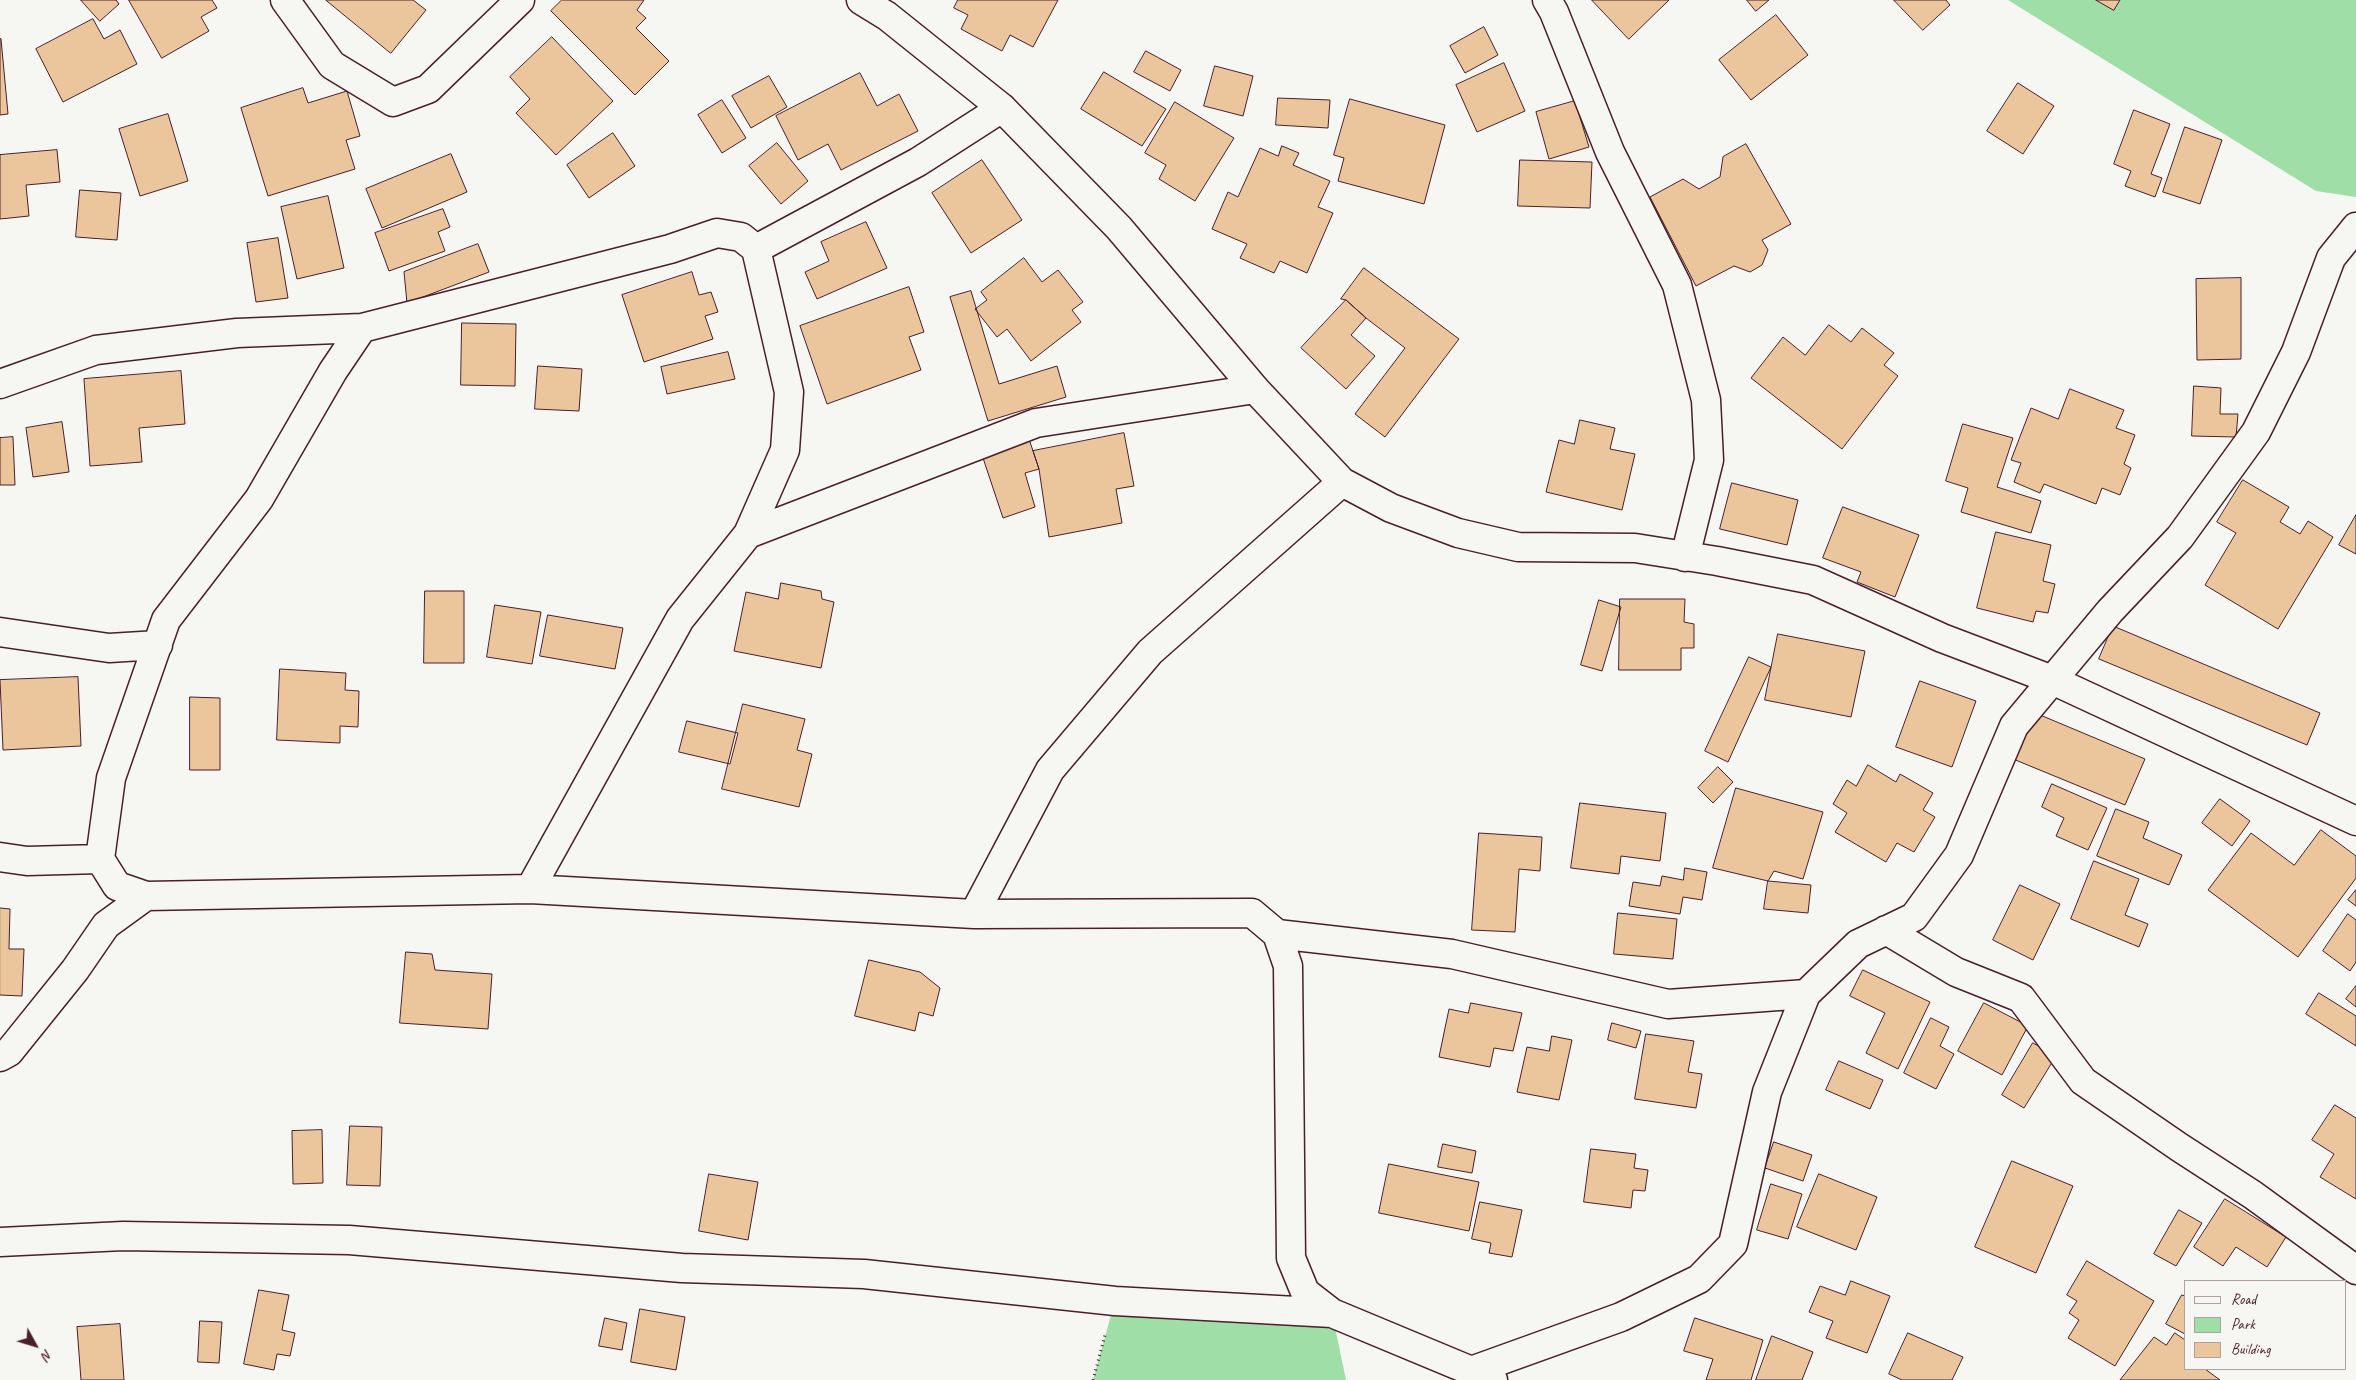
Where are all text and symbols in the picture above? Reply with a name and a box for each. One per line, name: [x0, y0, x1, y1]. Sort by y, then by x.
legend: [2184, 1280, 2346, 1370]
text: Road: [2231, 1290, 2256, 1309]
text: Park: [2231, 1315, 2255, 1334]
north arrow: [10, 1320, 60, 1370]
text: Building: [2231, 1340, 2270, 1359]
text: N: [38, 1346, 56, 1363]

